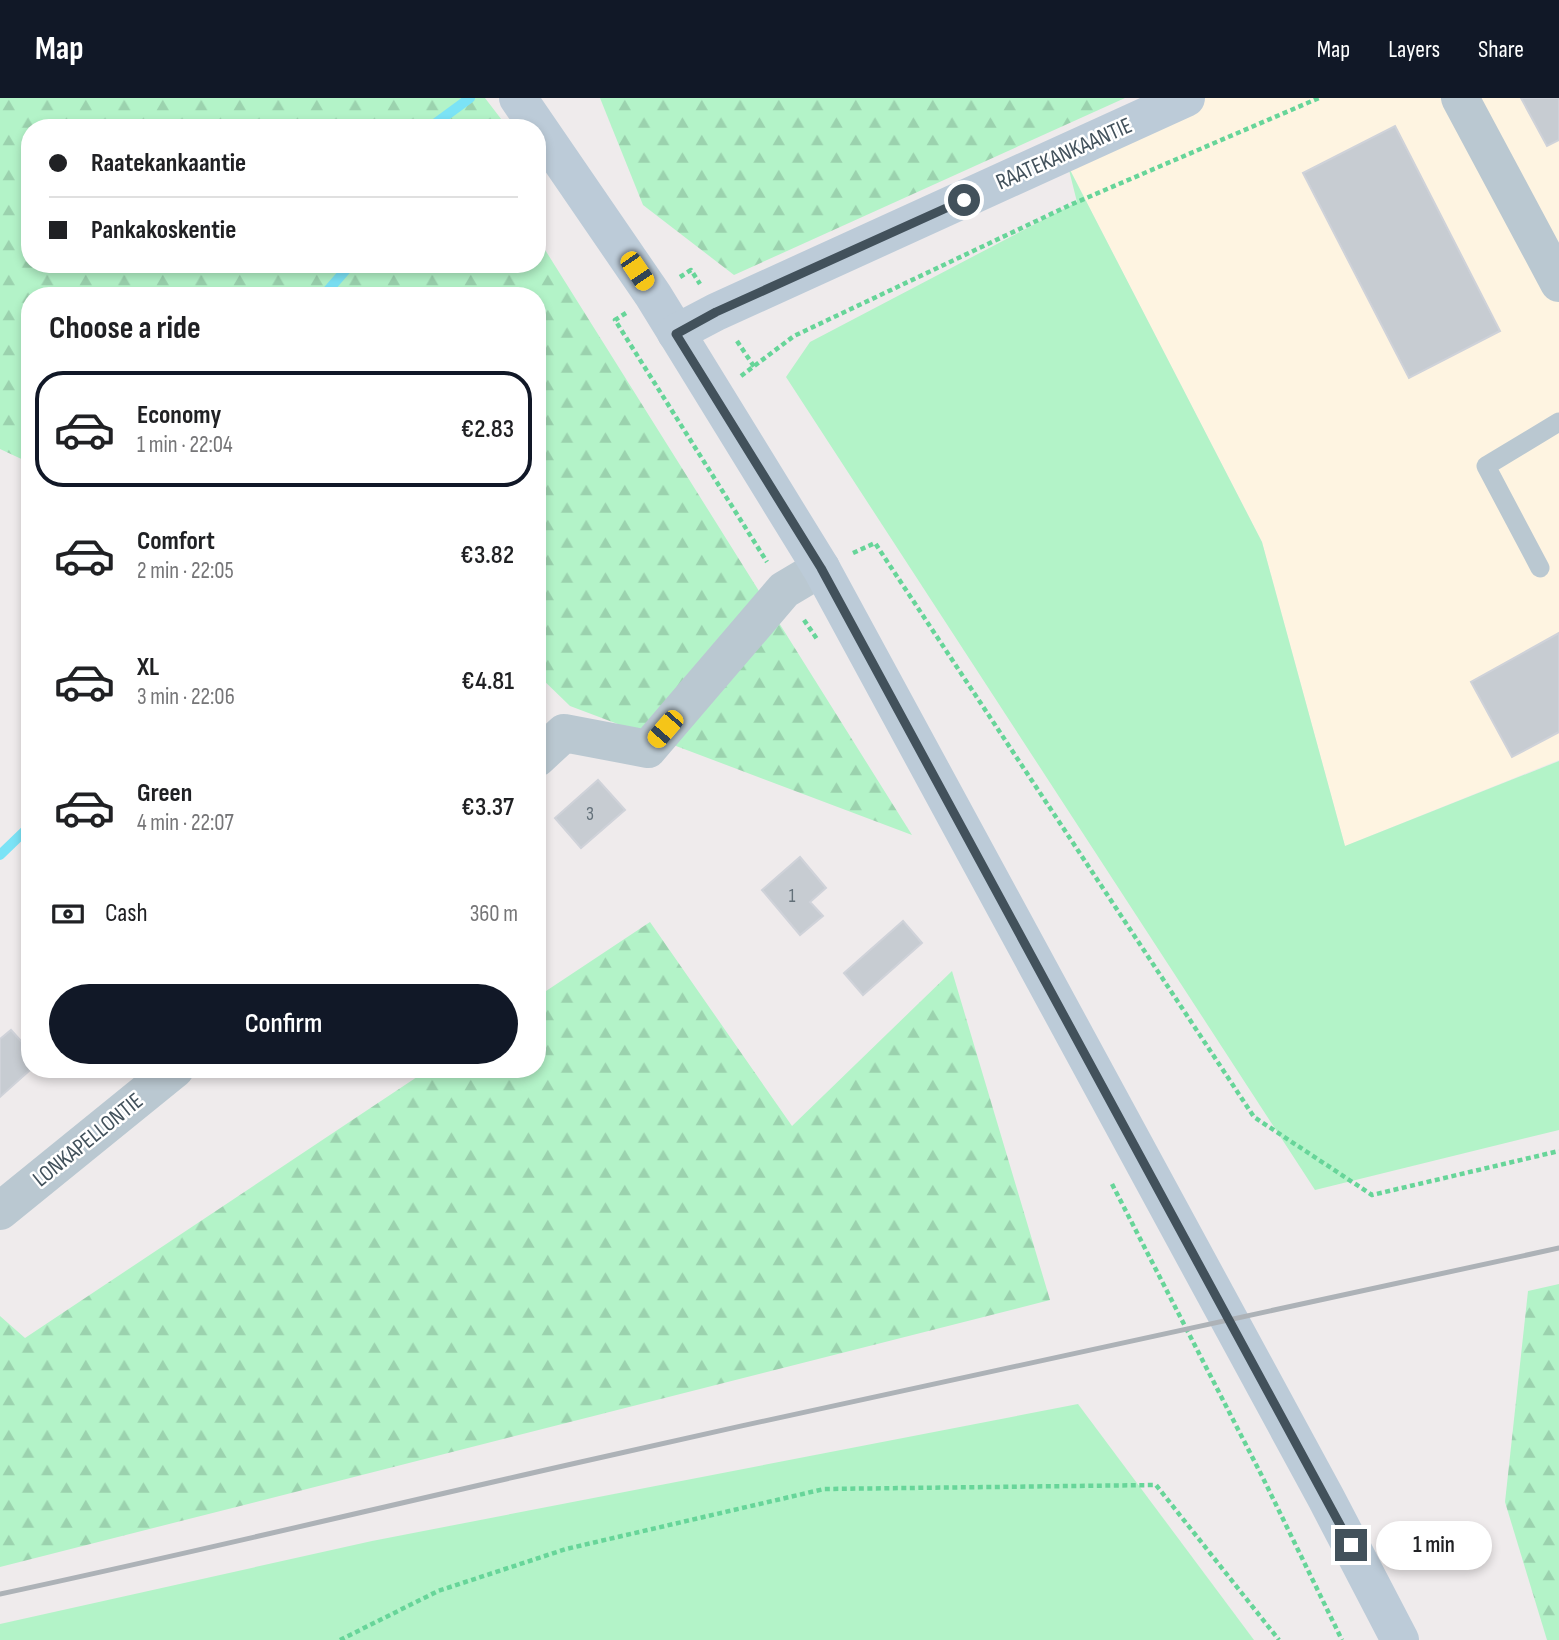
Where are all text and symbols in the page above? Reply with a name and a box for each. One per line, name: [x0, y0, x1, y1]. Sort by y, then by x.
text: Map: [35, 29, 84, 69]
text: Map: [1317, 35, 1350, 64]
text: Layers: [1388, 35, 1440, 64]
text: Share: [1478, 35, 1524, 64]
street label: RAATEKANKAANTIE: [992, 112, 1136, 196]
text: Raatekankaantie: [91, 148, 246, 179]
route start: [948, 184, 980, 216]
text: Pankakoskentie: [91, 215, 236, 246]
car: [617, 248, 658, 294]
text: Choose a ride: [49, 309, 201, 348]
icon: car: [53, 398, 116, 461]
text: Economy: [137, 400, 221, 431]
text: €2.83: [461, 414, 514, 445]
text: 1 min · 22:04: [137, 431, 233, 459]
icon: car: [53, 524, 116, 587]
text: Comfort: [137, 526, 215, 557]
text: €3.82: [460, 540, 514, 571]
text: 2 min · 22:05: [137, 557, 234, 585]
icon: car: [53, 650, 116, 713]
text: XL: [137, 652, 159, 683]
text: €4.81: [461, 666, 514, 697]
text: 3 min · 22:06: [137, 683, 235, 711]
car: [644, 706, 687, 752]
icon: car: [53, 776, 116, 839]
text: Green: [137, 778, 192, 809]
text: €3.37: [461, 792, 514, 823]
house number: 3: [586, 803, 594, 826]
text: 4 min · 22:07: [137, 809, 234, 837]
house number: 1: [789, 885, 796, 908]
icon: cash: [49, 895, 87, 933]
text: Cash: [105, 898, 148, 929]
text: 360 m: [470, 900, 518, 928]
button: Confirm: [49, 984, 518, 1064]
street label: LONKAPELLONTIE: [27, 1087, 149, 1193]
callout: 1 min: [1376, 1520, 1491, 1570]
route end: [1335, 1529, 1367, 1561]
text: 1 min: [1413, 1531, 1455, 1559]

